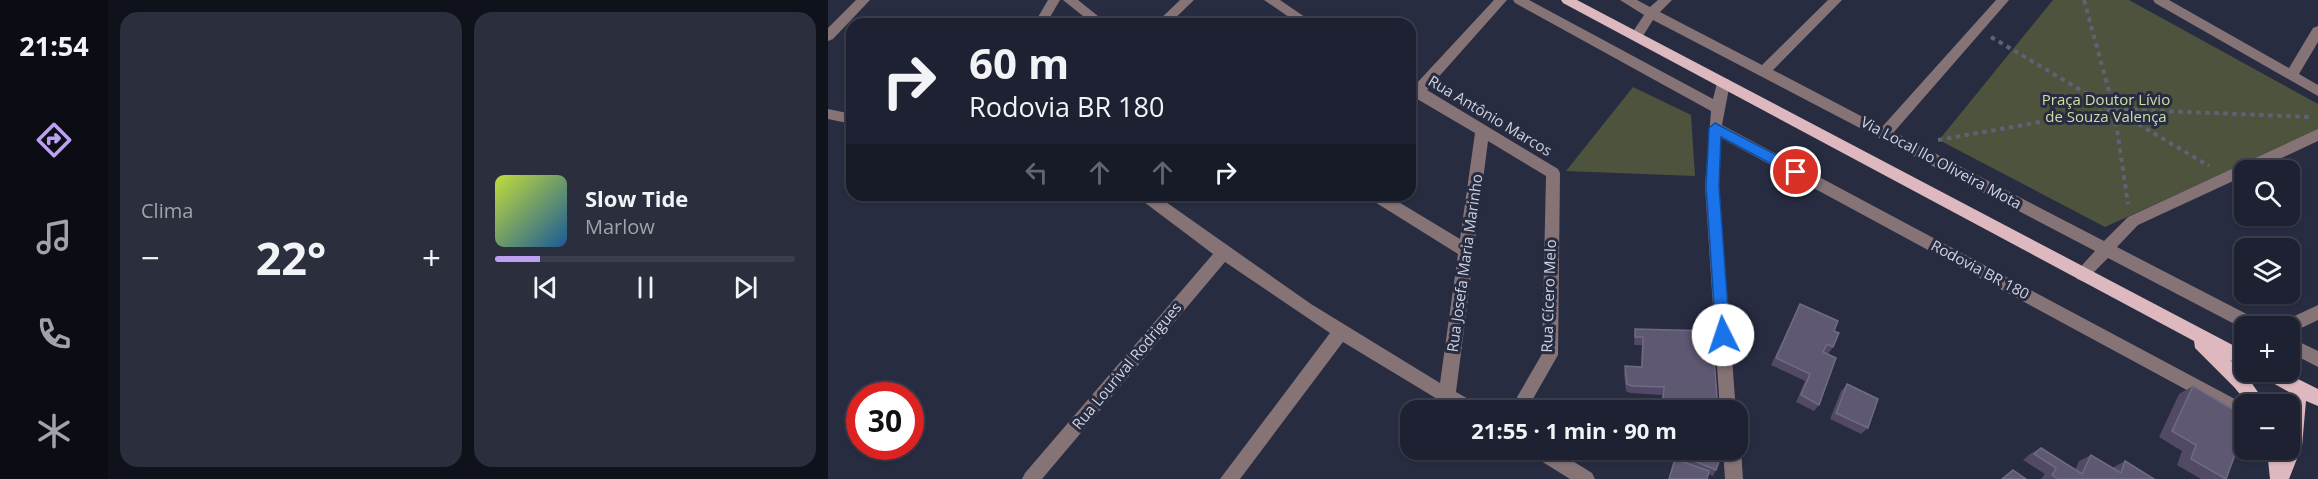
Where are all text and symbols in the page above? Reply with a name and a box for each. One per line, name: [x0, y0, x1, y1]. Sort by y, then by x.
text: 21:54: [19, 27, 89, 64]
text: 60 m: [969, 34, 1069, 91]
icon: right: [870, 42, 948, 120]
street label: Rua Antônio Marcos: [1425, 70, 1556, 160]
text: Rodovia BR 180: [969, 88, 1164, 125]
park label: Praça Doutor Lívio de Souza Valença: [2042, 89, 2170, 126]
street label: Via Local Ilo Oliveira Mota: [1858, 111, 2025, 213]
icon: directions: [33, 119, 75, 161]
pin: [1770, 146, 1821, 197]
icon: arrive: [1779, 155, 1812, 188]
icon: left: [1020, 156, 1053, 189]
icon: ahead: [1083, 156, 1116, 189]
icon: ahead: [1146, 156, 1179, 189]
icon: right: [1209, 156, 1242, 189]
map controls: [2234, 160, 2300, 460]
button: search: [2234, 160, 2300, 226]
street label: Rua Josefa Maria Marinho: [1442, 172, 1486, 353]
text: Slow Tide: [585, 183, 688, 213]
text: Clima: [141, 197, 193, 224]
text: Marlow: [585, 213, 655, 240]
icon: music: [33, 216, 75, 258]
text: 22°: [256, 227, 326, 288]
text: −: [141, 235, 160, 280]
text: +: [422, 235, 441, 280]
street label: Rodovia BR 180: [1928, 235, 2033, 303]
button: layers: [2234, 238, 2300, 304]
street label: Rua Cícero Melo: [1536, 239, 1560, 353]
icon: previous: [529, 271, 562, 304]
icon: pause: [629, 271, 662, 304]
icon: next: [729, 271, 762, 304]
street label: Rua Lourival Rodrigues: [1067, 297, 1185, 433]
position arrow: [1691, 303, 1755, 367]
icon: phone: [33, 313, 75, 355]
button: +: [2234, 316, 2300, 382]
speed limit sign: 30: [846, 382, 924, 460]
button: −: [2234, 394, 2300, 460]
icon: climate: [33, 410, 75, 452]
text: 21:55 · 1 min · 90 m: [1471, 415, 1677, 445]

